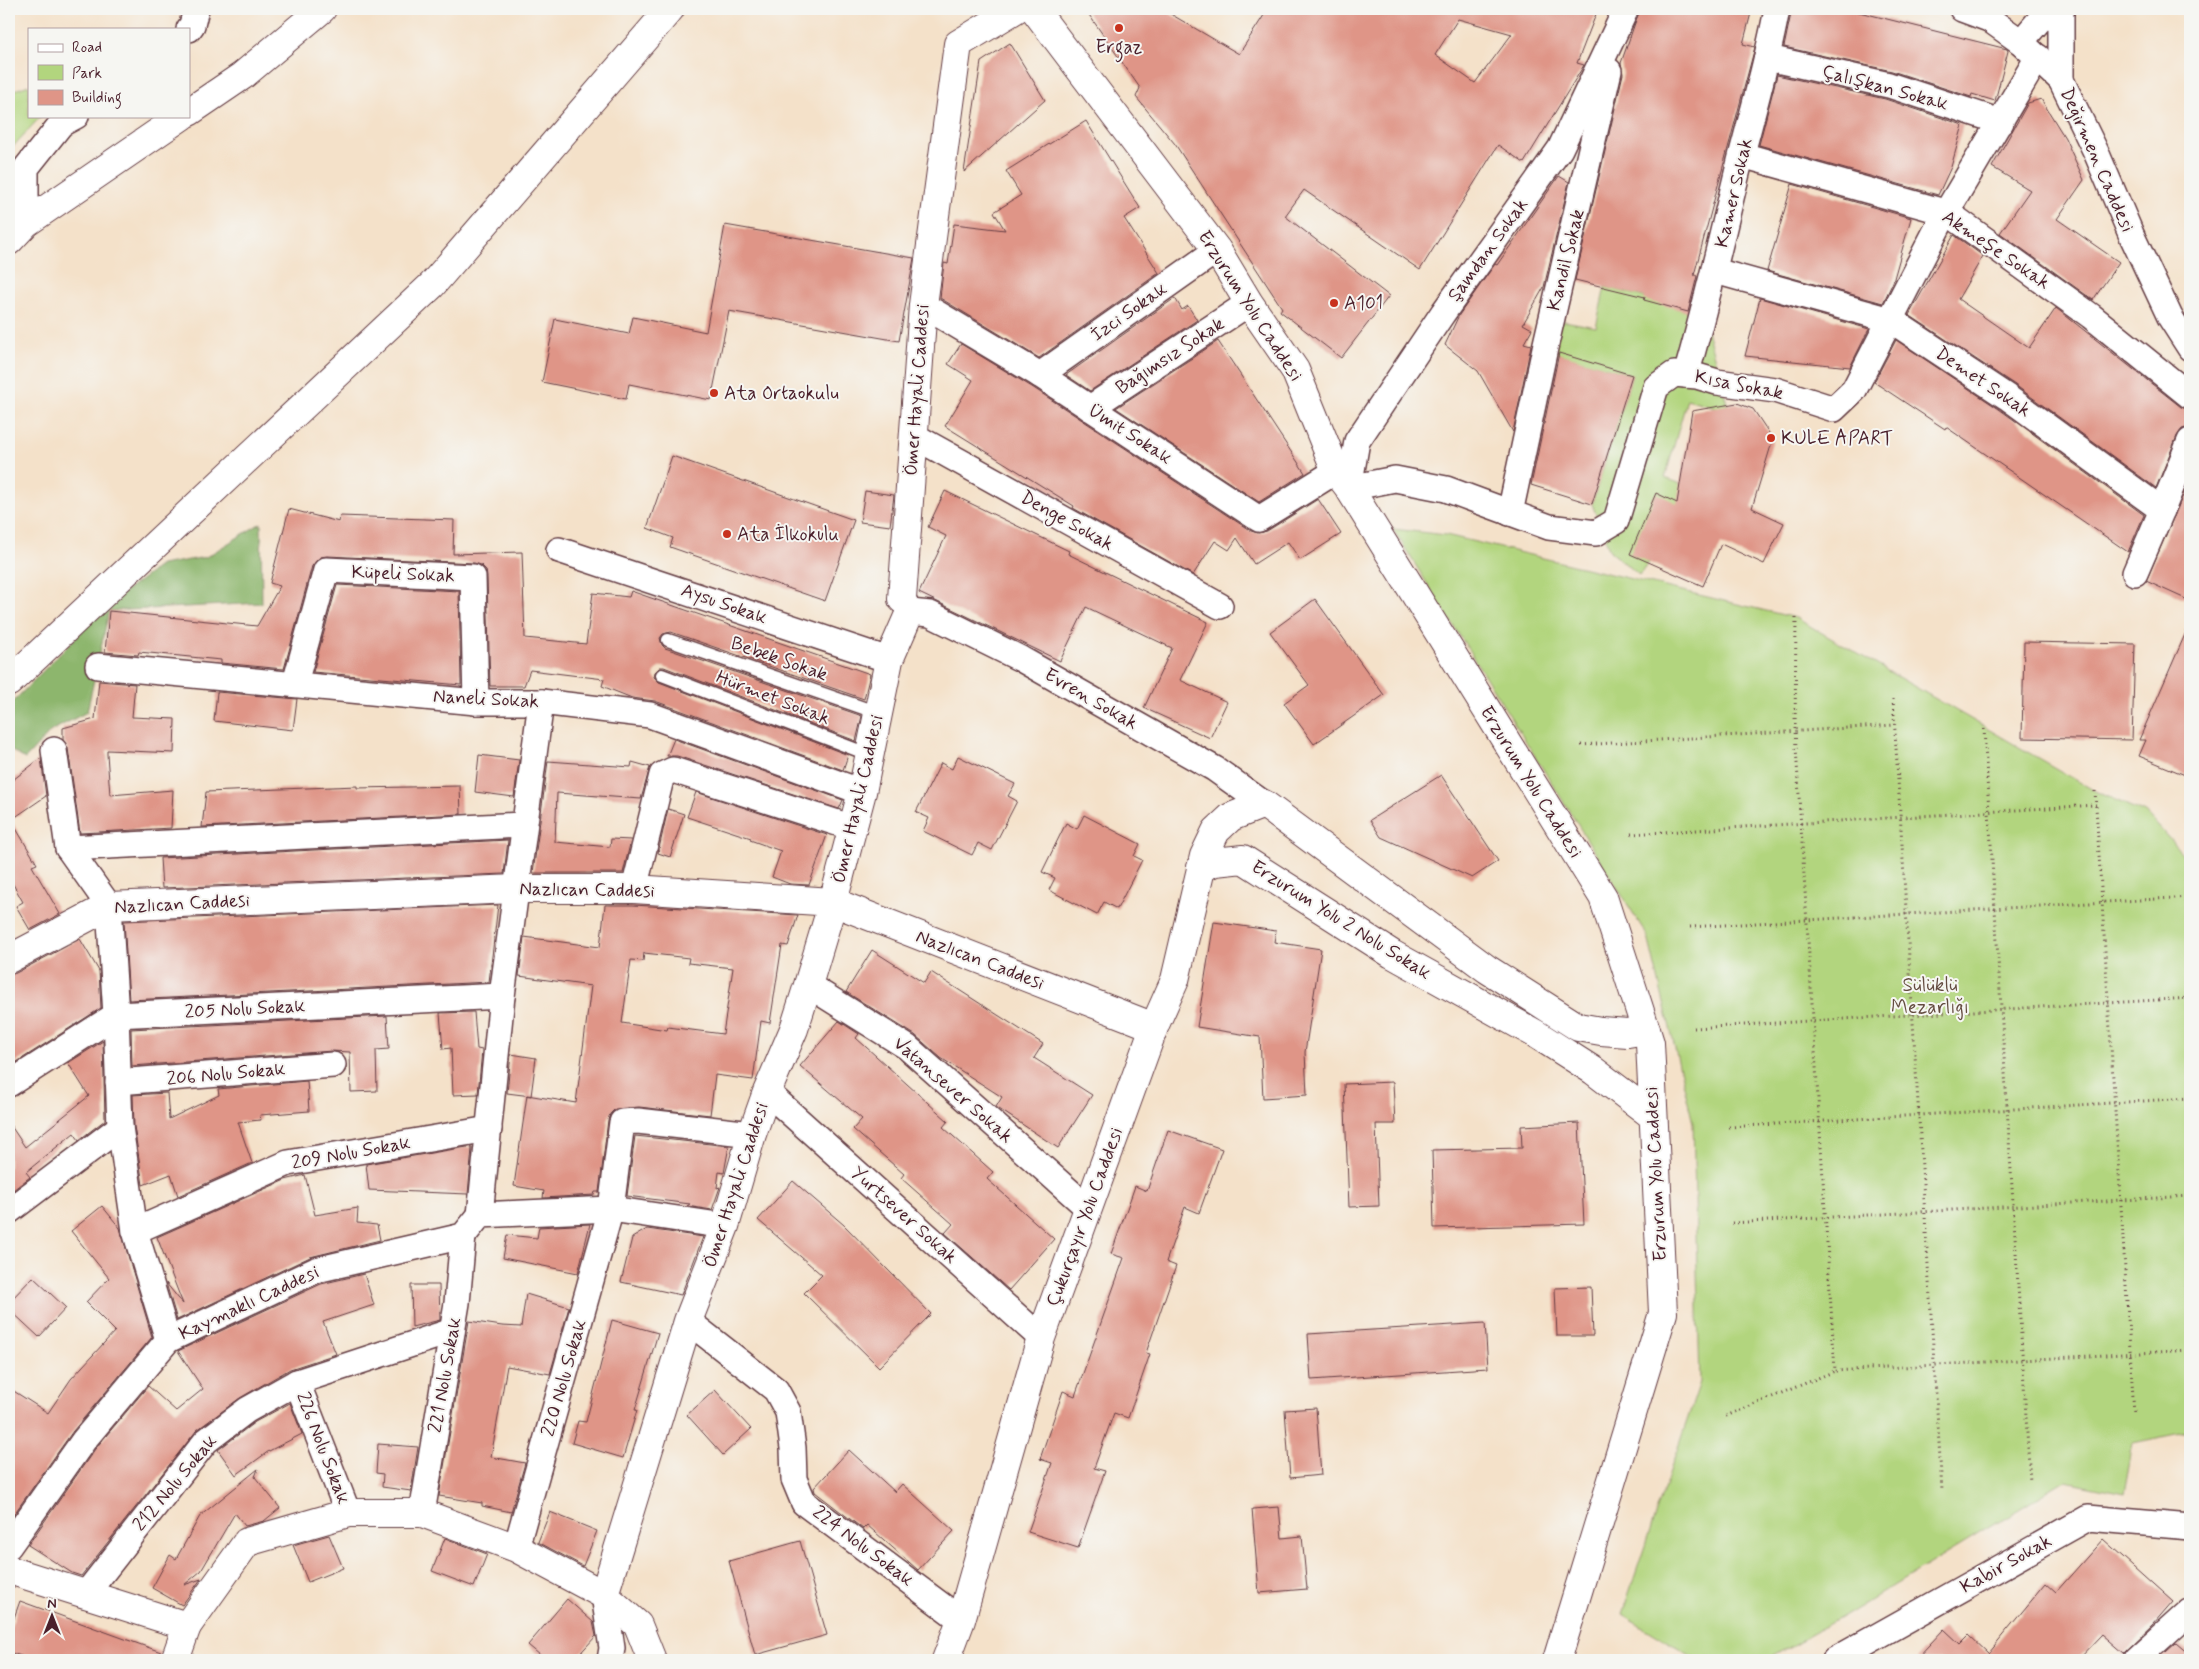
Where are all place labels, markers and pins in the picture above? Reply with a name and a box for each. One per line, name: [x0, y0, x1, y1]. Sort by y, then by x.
marker: Ergaz: [1113, 22, 1125, 34]
place label: Ergaz: [1096, 35, 1143, 63]
place label: A101: [1344, 291, 1383, 316]
marker: A101: [1328, 297, 1340, 309]
place label: Ata Ortaokulu: [724, 381, 839, 406]
marker: Ata Ortaokulu: [708, 387, 720, 399]
place label: KULE APART: [1781, 426, 1893, 451]
marker: KULE APART: [1765, 432, 1777, 444]
place label: Ata İlkokulu: [737, 522, 839, 547]
marker: Ata İlkokulu: [721, 528, 733, 540]

